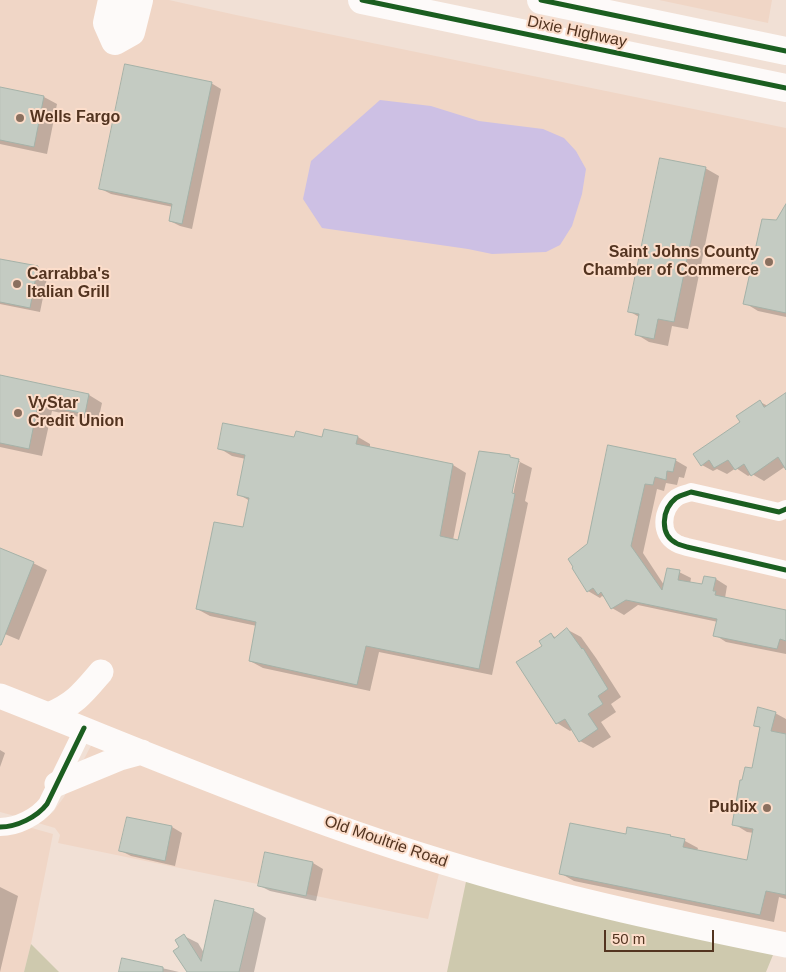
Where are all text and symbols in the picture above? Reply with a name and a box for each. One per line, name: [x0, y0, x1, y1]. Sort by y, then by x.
street label: Dixie Highway: [525, 12, 629, 52]
place label: Wells Fargo: [30, 108, 120, 128]
marker: Wells Fargo: [14, 112, 26, 124]
place label: Saint Johns County Chamber of Commerce: [583, 243, 759, 281]
marker: Saint Johns County Chamber of Commerce: [763, 256, 775, 268]
place label: Carrabba's Italian Grill: [27, 265, 110, 303]
marker: Carrabba's Italian Grill: [11, 278, 23, 290]
place label: VyStar Credit Union: [28, 394, 124, 432]
marker: VyStar Credit Union: [12, 407, 24, 419]
place label: Publix: [709, 798, 757, 818]
marker: Publix: [761, 802, 773, 814]
street label: Old Moultrie Road: [322, 812, 450, 872]
scale bar: [606, 920, 716, 952]
text: 50 m: [612, 930, 645, 947]

